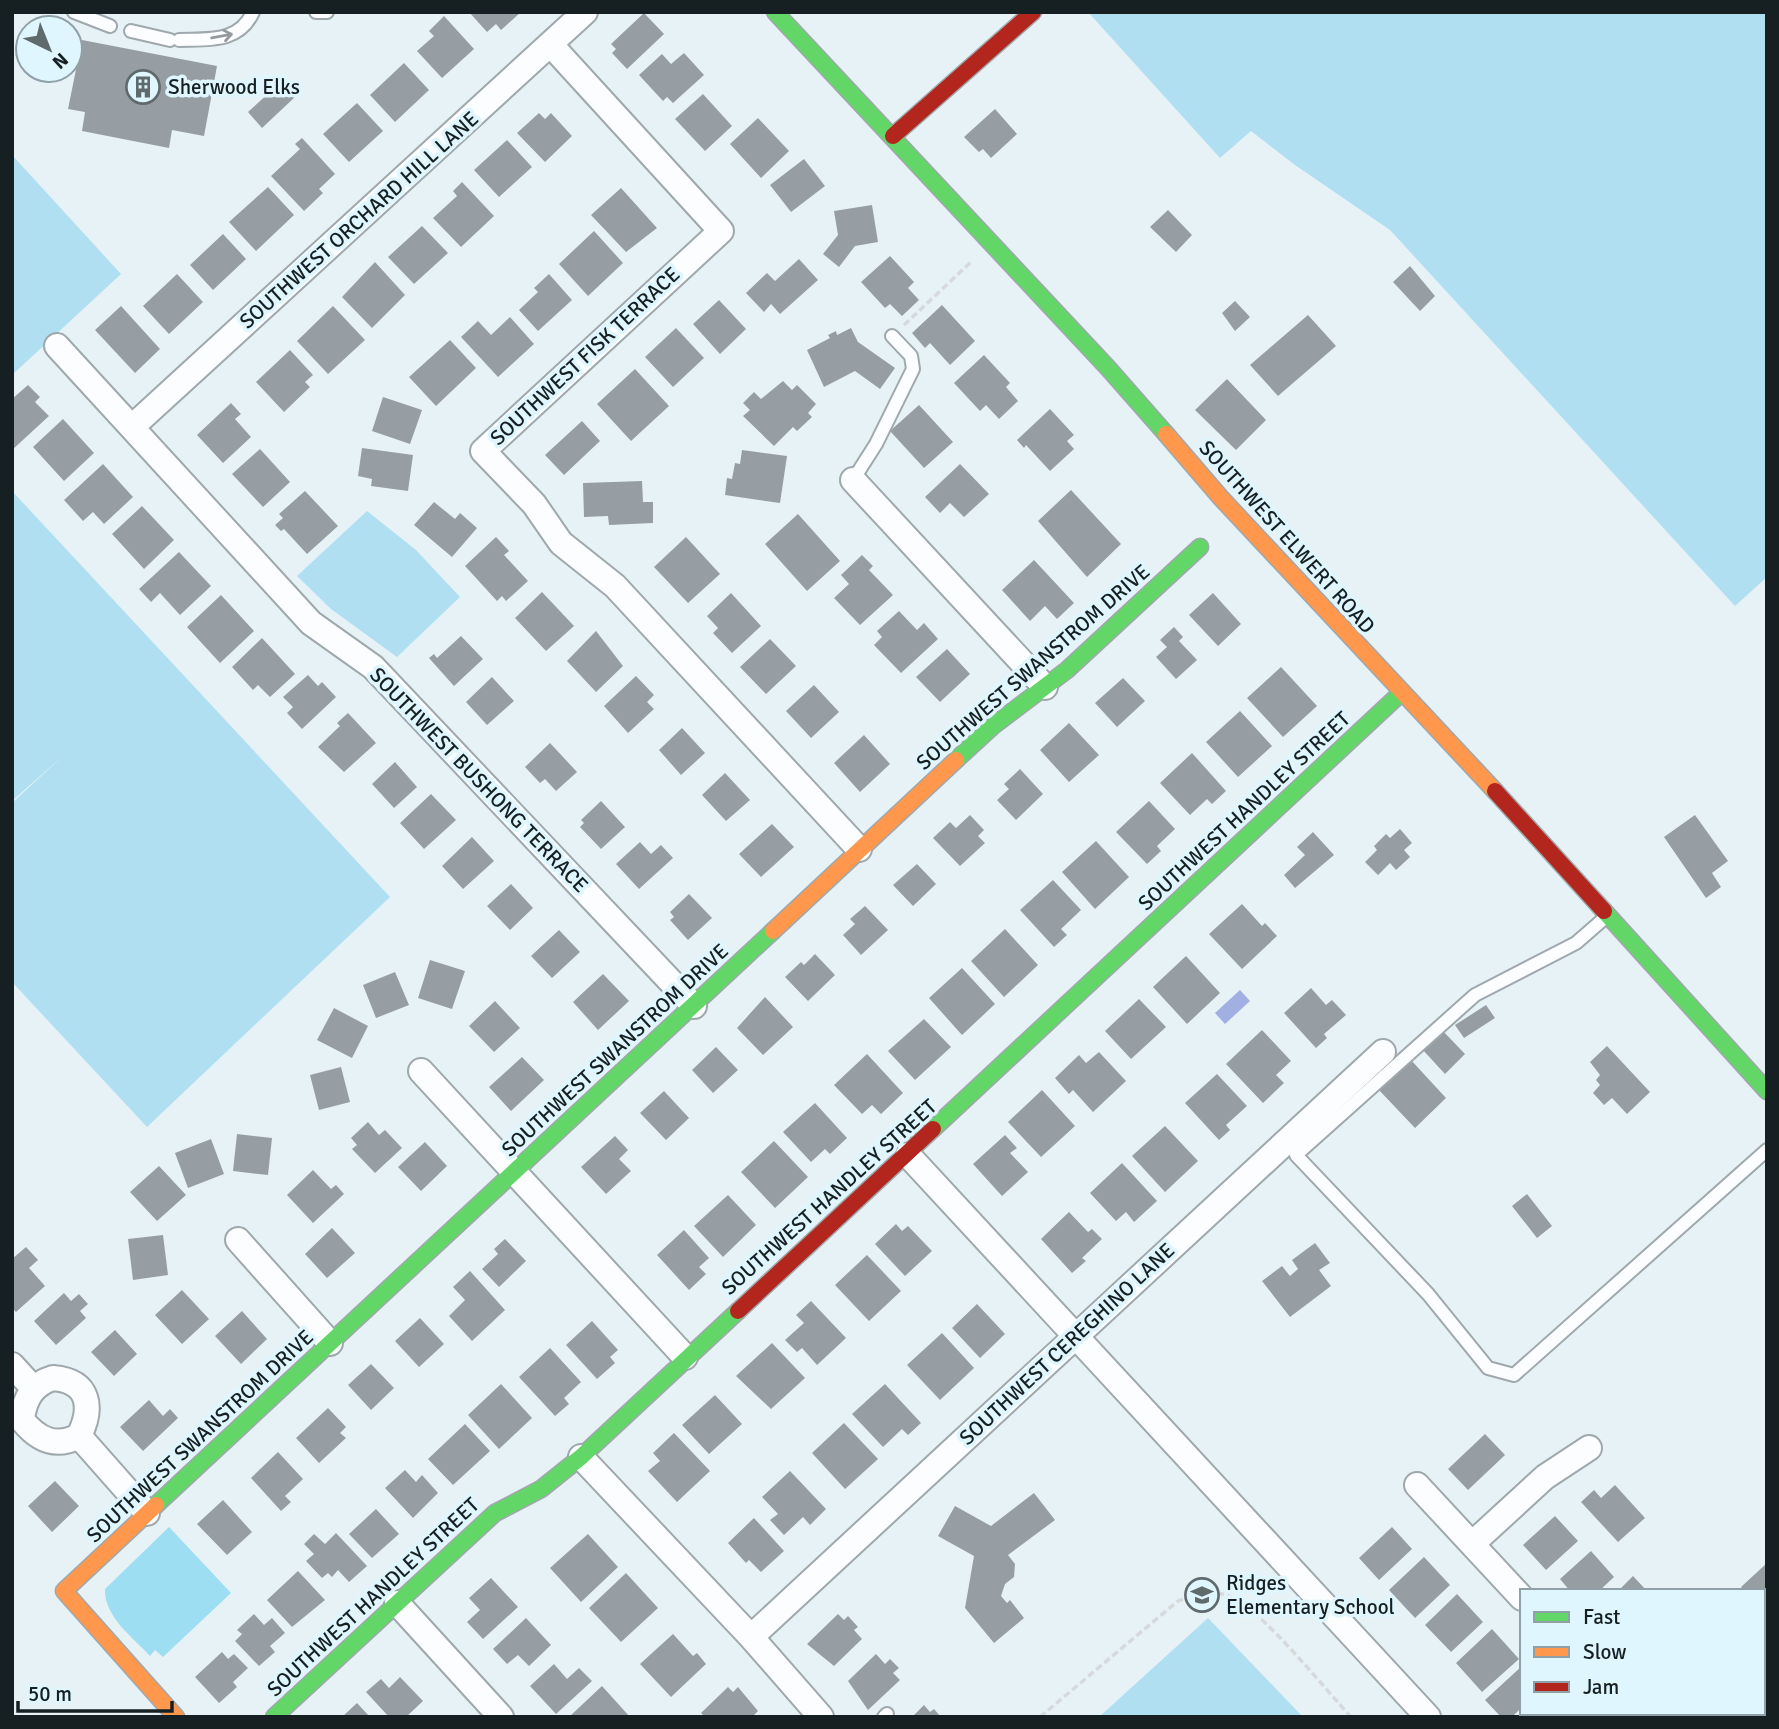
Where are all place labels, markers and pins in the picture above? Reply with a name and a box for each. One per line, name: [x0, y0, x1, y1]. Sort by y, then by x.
building icon: Sherwood Elks: [124, 68, 162, 106]
place label: Sherwood Elks: [168, 74, 300, 100]
place label: Ridges Elementary School: [1226, 1570, 1395, 1620]
school or university icon: Ridges Elementary School: [1183, 1576, 1221, 1614]

